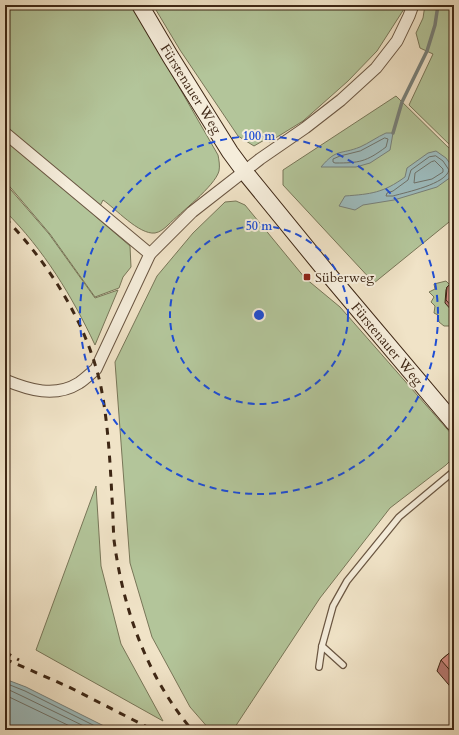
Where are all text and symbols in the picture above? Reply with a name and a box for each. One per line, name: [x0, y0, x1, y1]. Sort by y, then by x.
street label: Fürstenauer Weg: [156, 40, 226, 138]
text: 100 m: [243, 128, 276, 144]
text: 50 m: [246, 218, 273, 234]
place label: Süberweg: [315, 268, 374, 287]
marker: Süberweg: [302, 272, 312, 282]
street label: Fürstenauer Weg: [347, 299, 427, 390]
centre of rings: [252, 308, 266, 322]

